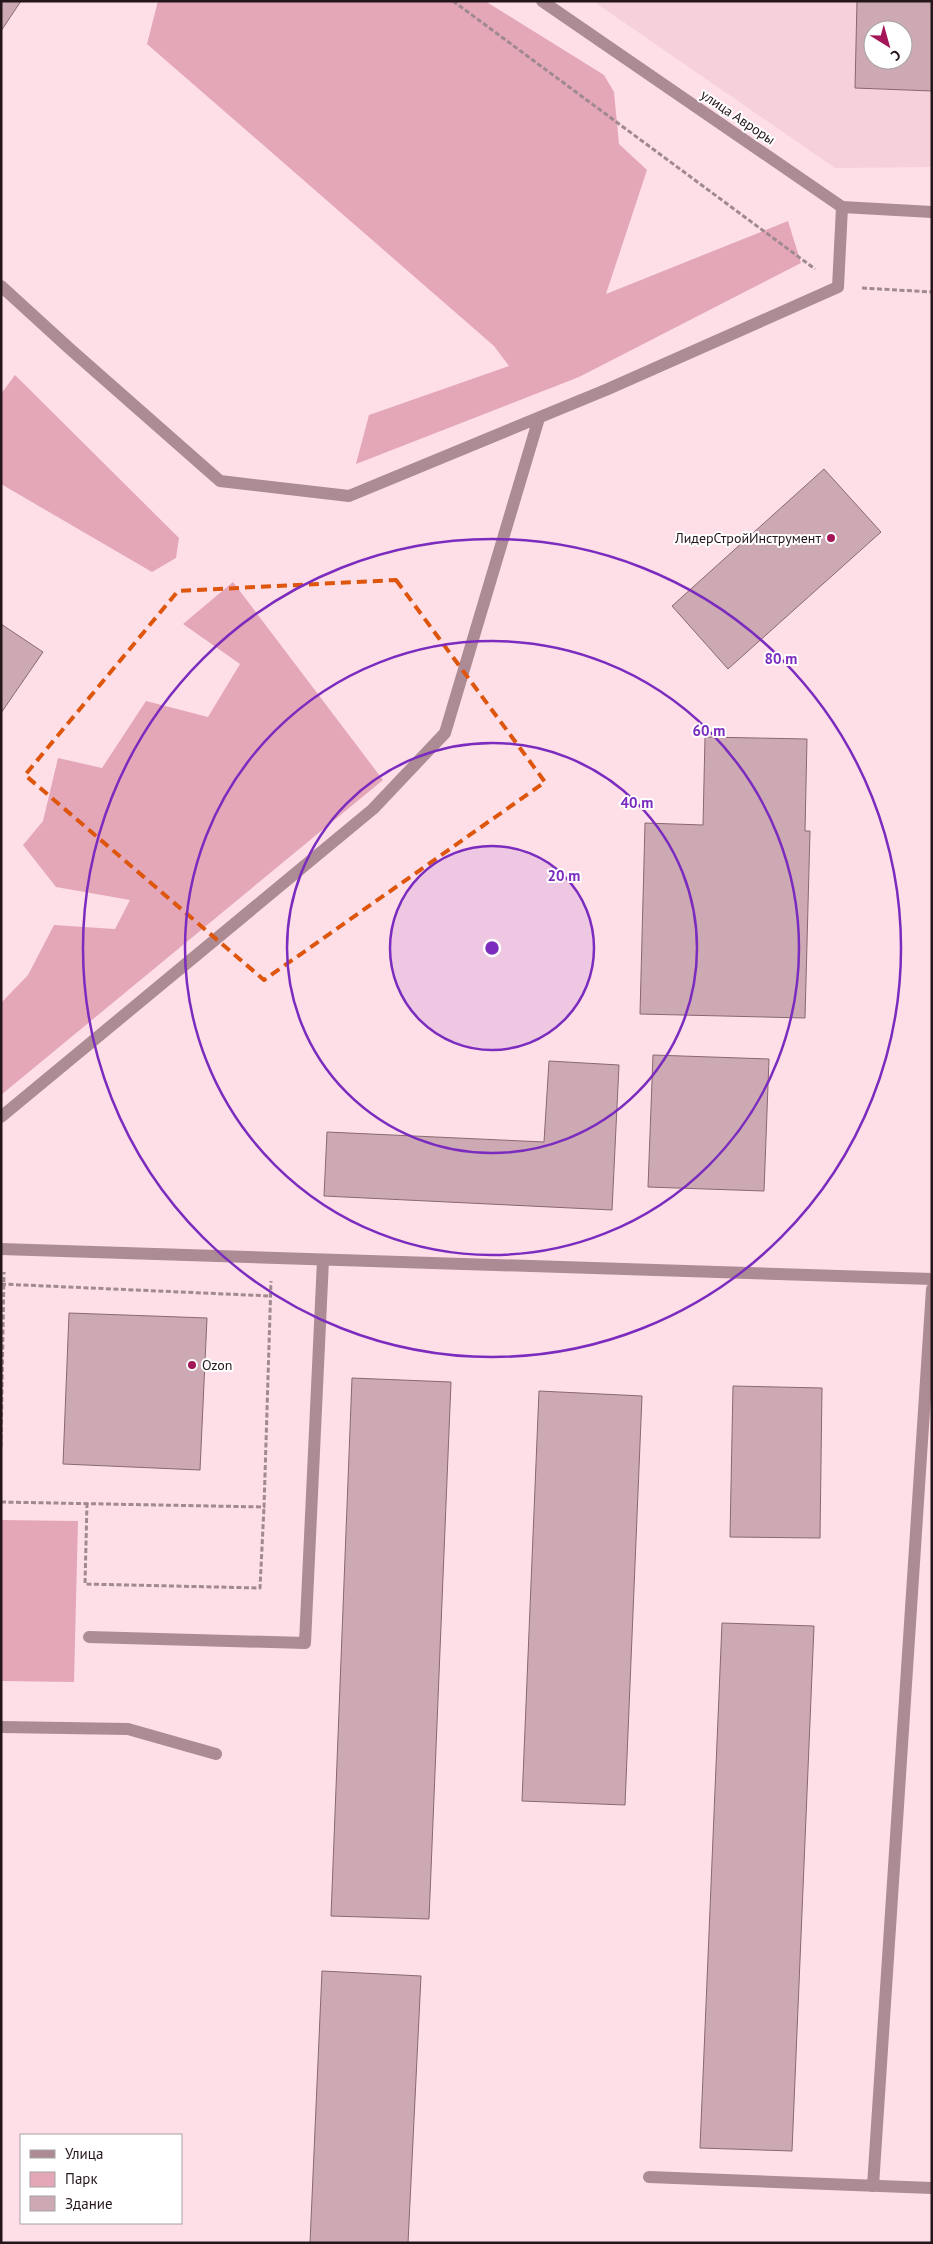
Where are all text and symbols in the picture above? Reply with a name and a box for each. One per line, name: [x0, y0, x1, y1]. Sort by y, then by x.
north arrow: [863, 20, 913, 70]
text: С: [887, 46, 904, 65]
street label: улица Авроры: [697, 85, 779, 149]
place label: ЛидерСтройИнструмент: [674, 529, 821, 547]
marker: ЛидерСтройИнструмент: [825, 532, 837, 544]
text: 80 m: [765, 649, 797, 668]
text: 60 m: [693, 721, 725, 740]
text: 40 m: [621, 793, 653, 812]
text: 20 m: [548, 866, 580, 885]
centre of rings: [483, 939, 501, 957]
place label: Ozon: [202, 1356, 232, 1374]
marker: Ozon: [186, 1359, 198, 1371]
legend: [20, 2134, 182, 2224]
text: Улица: [65, 2144, 103, 2163]
text: Парк: [65, 2169, 98, 2188]
text: Здание: [65, 2194, 113, 2213]

